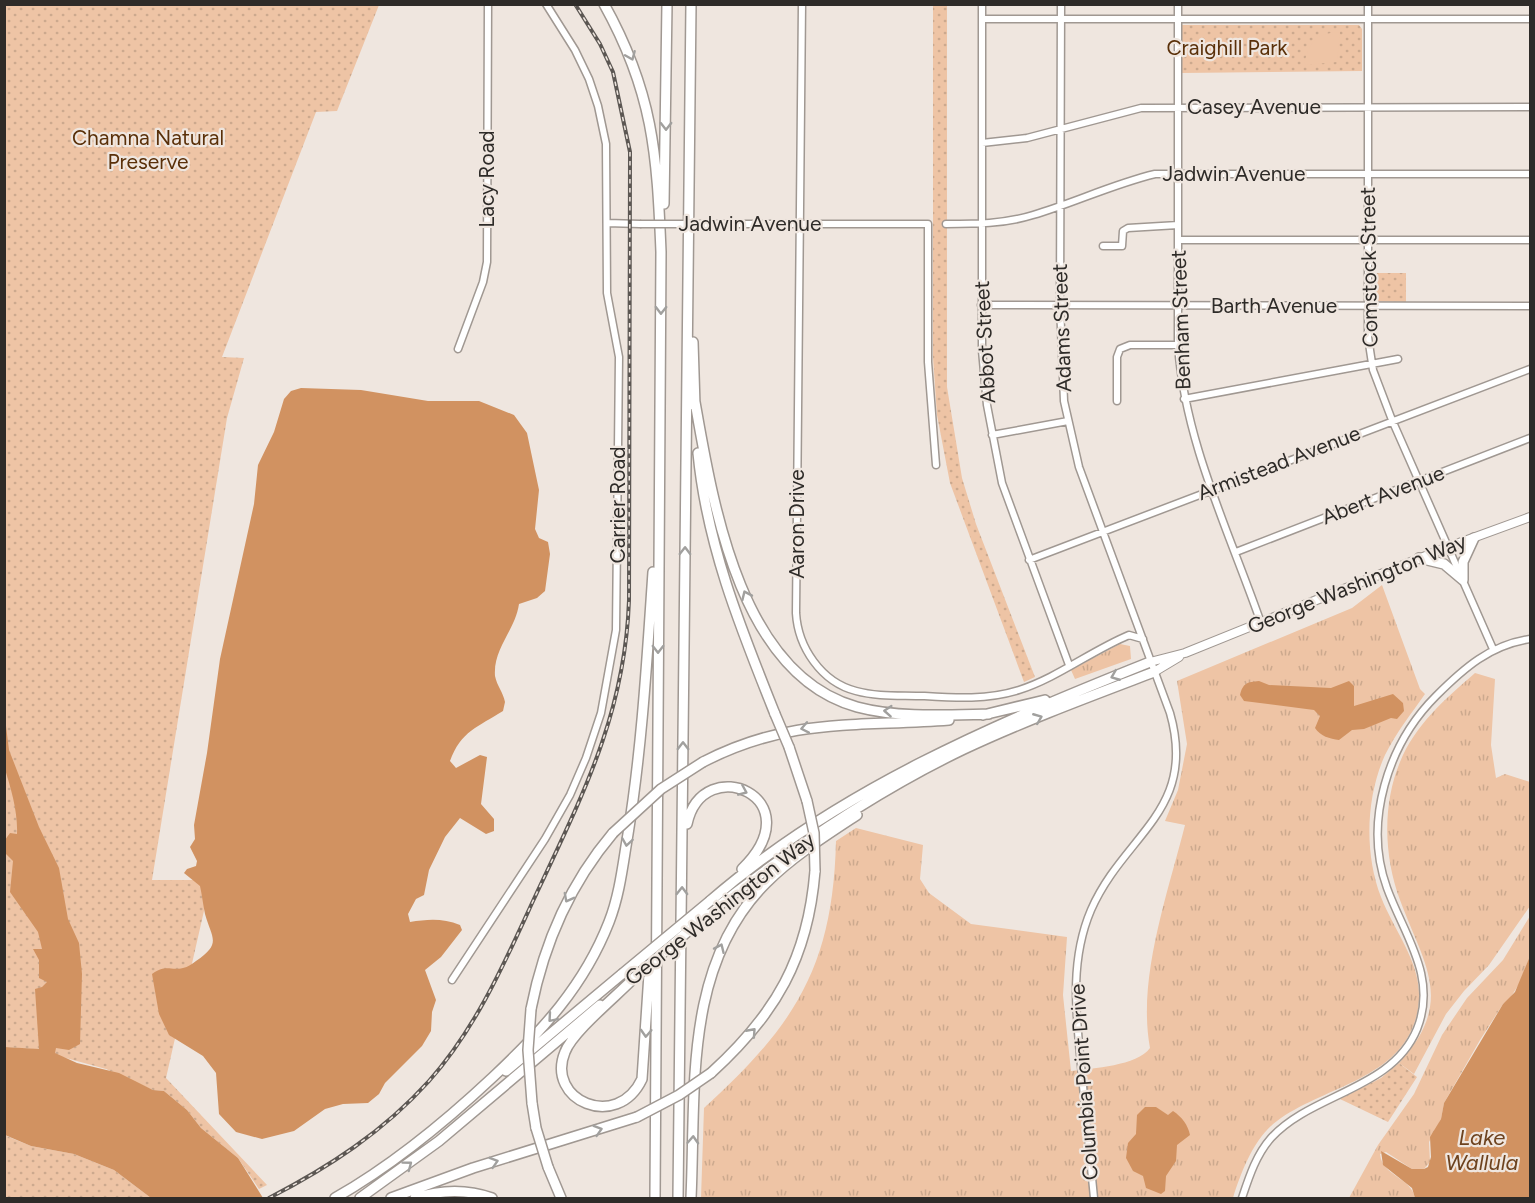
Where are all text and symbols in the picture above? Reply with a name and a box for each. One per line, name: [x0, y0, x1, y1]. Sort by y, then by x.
park label: Craighill Park: [1166, 35, 1288, 60]
one-way arrow: [624, 50, 636, 61]
street label: Casey Avenue: [1187, 94, 1321, 119]
one-way arrow: [660, 121, 672, 130]
park label: Chamna Natural Preserve: [72, 125, 224, 174]
street label: Lacy Road: [474, 130, 499, 228]
street label: Jadwin Avenue: [1162, 161, 1306, 186]
street label: Comstock Street: [1355, 186, 1382, 348]
street label: Jadwin Avenue: [678, 211, 822, 236]
street label: Benham Street: [1166, 249, 1195, 391]
street label: Adams Street: [1047, 263, 1076, 393]
street label: Abbot Street: [969, 280, 1000, 404]
street label: Barth Avenue: [1211, 293, 1337, 318]
one-way arrow: [655, 306, 667, 315]
street label: Armistead Avenue: [1194, 420, 1364, 505]
street label: Carrier Road: [605, 446, 630, 564]
street label: Abert Avenue: [1318, 460, 1448, 529]
street label: Aaron Drive: [784, 469, 809, 579]
street label: George Washington Way: [1244, 528, 1470, 639]
one-way arrow: [679, 547, 691, 556]
one-way arrow: [742, 591, 754, 602]
one-way arrow: [652, 645, 665, 654]
one-way arrow: [1111, 669, 1122, 681]
one-way arrow: [884, 705, 893, 718]
one-way arrow: [1032, 713, 1043, 725]
one-way arrow: [800, 721, 810, 734]
one-way arrow: [677, 742, 689, 751]
one-way arrow: [736, 784, 747, 796]
street label: George Washington Way: [620, 827, 820, 990]
one-way arrow: [621, 837, 633, 846]
one-way arrow: [676, 887, 688, 896]
one-way arrow: [564, 892, 575, 902]
one-way arrow: [713, 944, 725, 955]
street label: Columbia Point Drive: [1064, 983, 1103, 1181]
one-way arrow: [548, 1012, 559, 1022]
one-way arrow: [745, 1028, 756, 1038]
one-way arrow: [639, 1029, 652, 1038]
water label: Lake Wallula: [1446, 1124, 1519, 1176]
one-way arrow: [592, 1125, 603, 1137]
one-way arrow: [687, 1136, 700, 1145]
one-way arrow: [488, 1157, 499, 1169]
one-way arrow: [401, 1162, 412, 1173]

